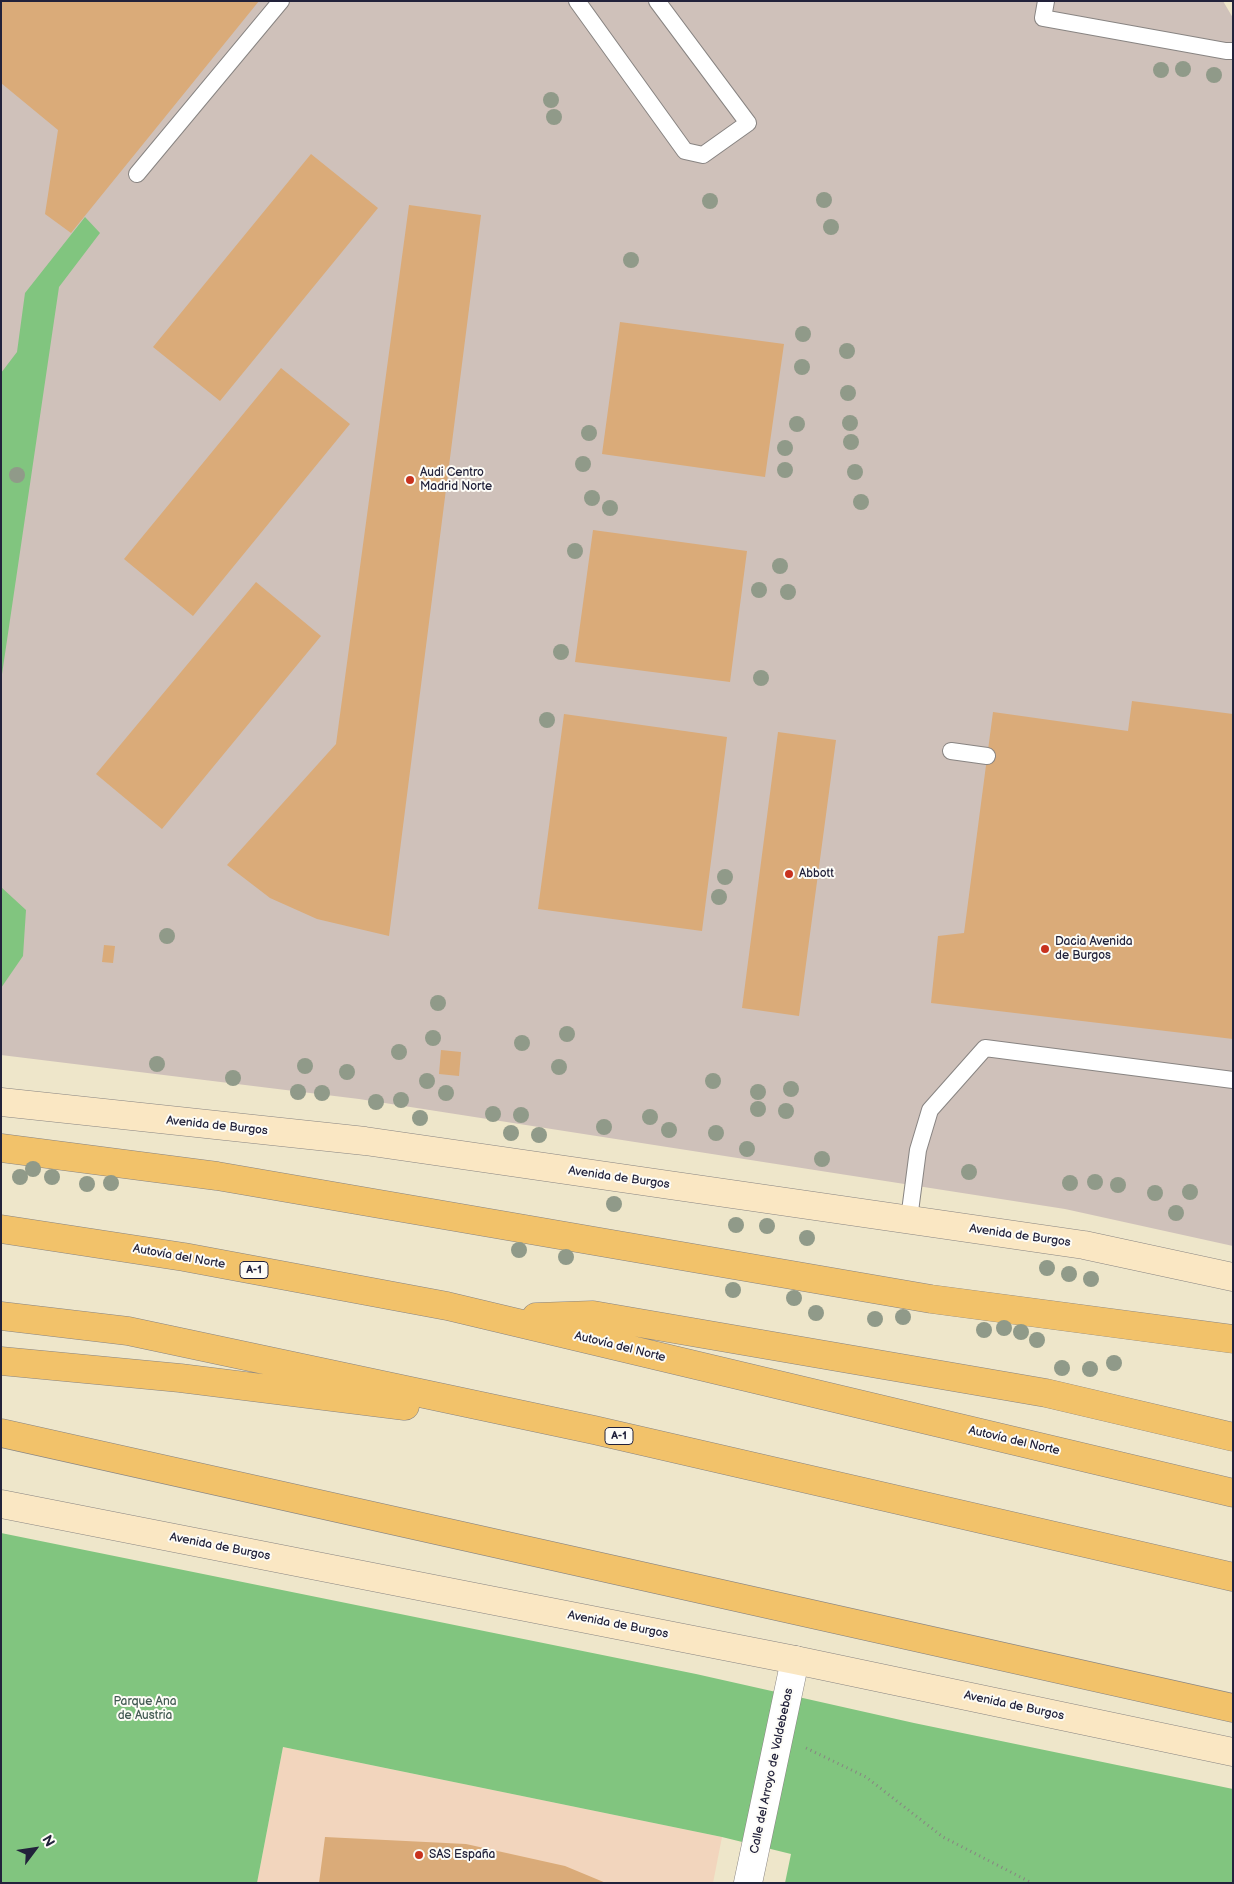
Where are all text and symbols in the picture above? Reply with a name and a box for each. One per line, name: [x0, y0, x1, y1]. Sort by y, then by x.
place label: Audi Centro Madrid Norte: [420, 466, 492, 494]
marker: Audi Centro Madrid Norte: [404, 474, 416, 486]
place label: Abbott: [799, 867, 834, 881]
marker: Abbott: [783, 868, 795, 880]
place label: Dacia Avenida de Burgos: [1055, 935, 1133, 963]
marker: Dacia Avenida de Burgos: [1039, 943, 1051, 955]
street label: Avenida de Burgos: [165, 1113, 269, 1139]
street label: Avenida de Burgos: [567, 1164, 671, 1192]
street label: Avenida de Burgos: [968, 1222, 1072, 1250]
street label: Autovía del Norte: [132, 1242, 226, 1272]
road number: A-1: [240, 1262, 268, 1278]
street label: Autovía del Norte: [573, 1329, 667, 1365]
street label: Autovía del Norte: [967, 1423, 1061, 1459]
road number: A-1: [605, 1428, 633, 1444]
street label: Avenida de Burgos: [168, 1530, 272, 1564]
street label: Avenida de Burgos: [566, 1608, 670, 1642]
street label: Calle del Arroyo de Valdebebas: [747, 1687, 797, 1855]
street label: Avenida de Burgos: [963, 1688, 1065, 1724]
park label: Parque Ana de Austria: [114, 1695, 176, 1723]
north arrow: [10, 1824, 60, 1874]
text: N: [38, 1832, 58, 1850]
place label: SAS España: [429, 1848, 495, 1862]
marker: SAS España: [413, 1849, 425, 1861]

